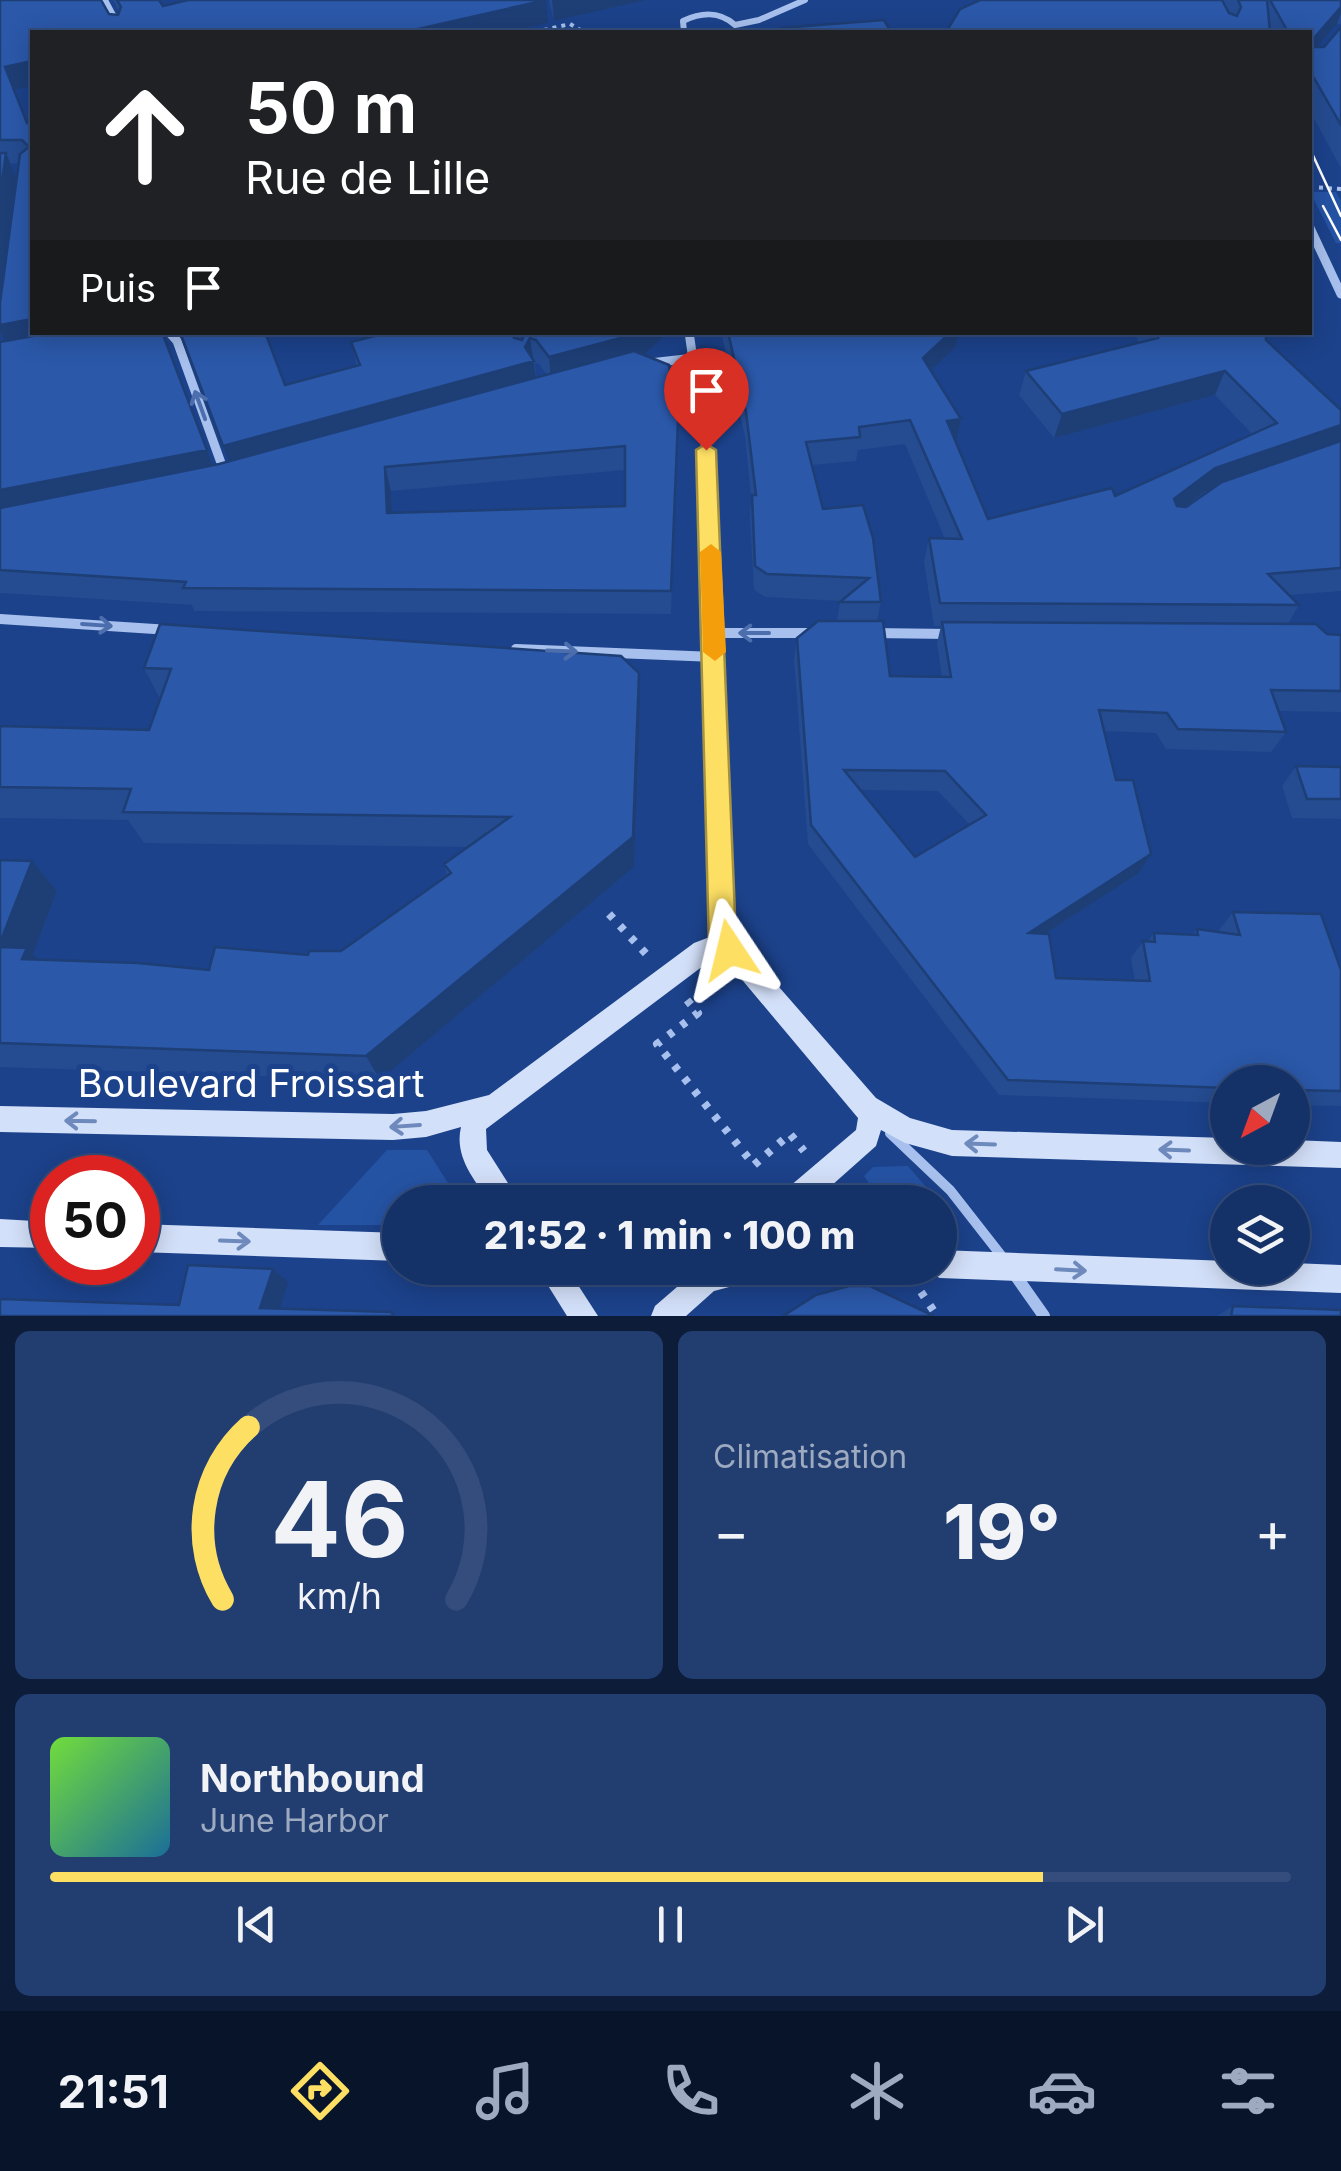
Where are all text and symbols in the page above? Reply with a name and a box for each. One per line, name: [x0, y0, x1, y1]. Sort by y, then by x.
text: 50 m: [245, 65, 417, 150]
icon: ahead: [80, 70, 210, 200]
text: Rue de Lille: [245, 150, 490, 205]
icon: arrive: [176, 260, 231, 315]
text: Puis: [80, 265, 156, 311]
pin: [664, 348, 749, 451]
icon: arrive: [679, 363, 734, 418]
one-way arrow: [190, 390, 208, 421]
one-way arrow: [81, 616, 113, 635]
one-way arrow: [738, 624, 770, 642]
one-way arrow: [545, 642, 577, 661]
position arrow: [678, 898, 782, 1002]
street label: Boulevard Froissart: [78, 1060, 424, 1106]
north arrow: [1210, 1065, 1310, 1165]
map controls: [1210, 1065, 1310, 1285]
one-way arrow: [64, 1111, 96, 1130]
one-way arrow: [389, 1117, 421, 1136]
one-way arrow: [965, 1134, 997, 1153]
one-way arrow: [1158, 1140, 1190, 1159]
speed limit sign: 50: [30, 1155, 160, 1285]
button: layers: [1210, 1185, 1310, 1285]
text: 21:52 · 1 min · 100 m: [484, 1212, 855, 1258]
one-way arrow: [218, 1232, 250, 1251]
one-way arrow: [1054, 1261, 1086, 1280]
text: Climatisation: [713, 1437, 907, 1476]
text: 46: [270, 1456, 408, 1582]
text: 19°: [943, 1486, 1061, 1577]
text: −: [713, 1499, 749, 1565]
text: +: [1255, 1499, 1291, 1565]
text: km/h: [297, 1574, 381, 1618]
text: Northbound: [200, 1755, 425, 1801]
text: June Harbor: [200, 1801, 389, 1840]
icon: previous: [229, 1897, 284, 1952]
icon: pause: [643, 1897, 698, 1952]
icon: next: [1057, 1897, 1112, 1952]
icon: directions: [285, 2056, 355, 2126]
icon: music: [470, 2056, 540, 2126]
icon: phone: [656, 2056, 726, 2126]
icon: climate: [842, 2056, 912, 2126]
icon: car: [1027, 2056, 1097, 2126]
icon: filters: [1213, 2056, 1283, 2126]
text: 21:51: [58, 2064, 169, 2119]

